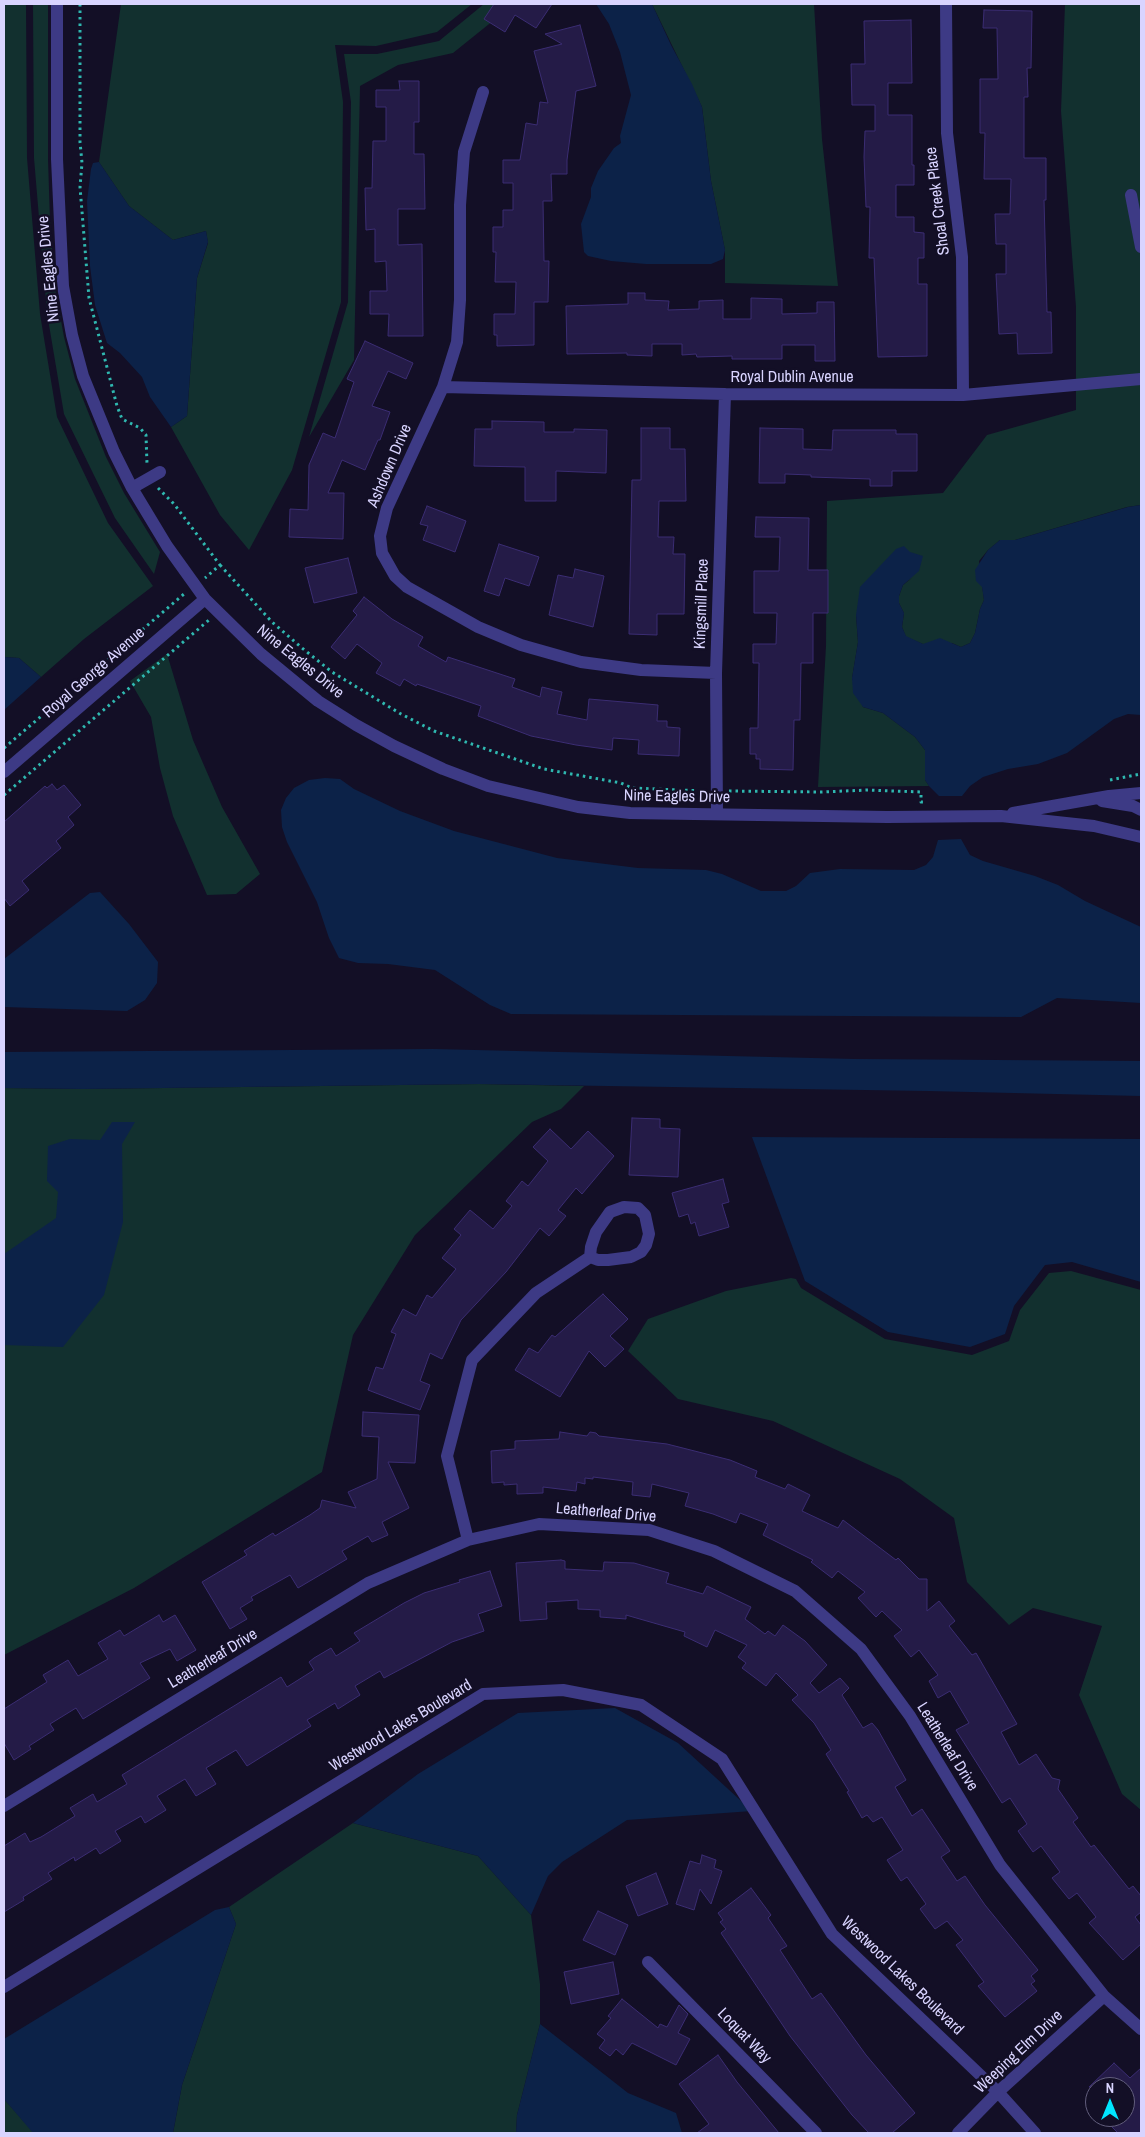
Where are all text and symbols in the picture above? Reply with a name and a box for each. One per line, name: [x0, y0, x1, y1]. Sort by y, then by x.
street label: Shoal Creek Place: [922, 146, 954, 256]
street label: Nine Eagles Drive: [34, 215, 64, 323]
street label: Royal Dublin Avenue: [730, 368, 854, 388]
street label: Ashdown Drive: [364, 421, 416, 511]
street label: Kingsmill Place: [691, 558, 713, 650]
street label: Nine Eagles Drive: [253, 621, 347, 703]
street label: Royal George Avenue: [39, 623, 149, 723]
street label: Nine Eagles Drive: [624, 786, 730, 808]
street label: Leatherleaf Drive: [555, 1499, 657, 1527]
street label: Leatherleaf Drive: [165, 1625, 261, 1693]
street label: Westwood Lakes Boulevard: [326, 1676, 476, 1776]
street label: Leatherleaf Drive: [912, 1699, 982, 1795]
street label: Westwood Lakes Boulevard: [837, 1913, 967, 2039]
street label: Loquat Way: [713, 2004, 775, 2068]
street label: Weeping Elm Drive: [971, 2006, 1067, 2098]
north arrow: [1085, 2077, 1135, 2127]
text: N: [1106, 2079, 1114, 2097]

